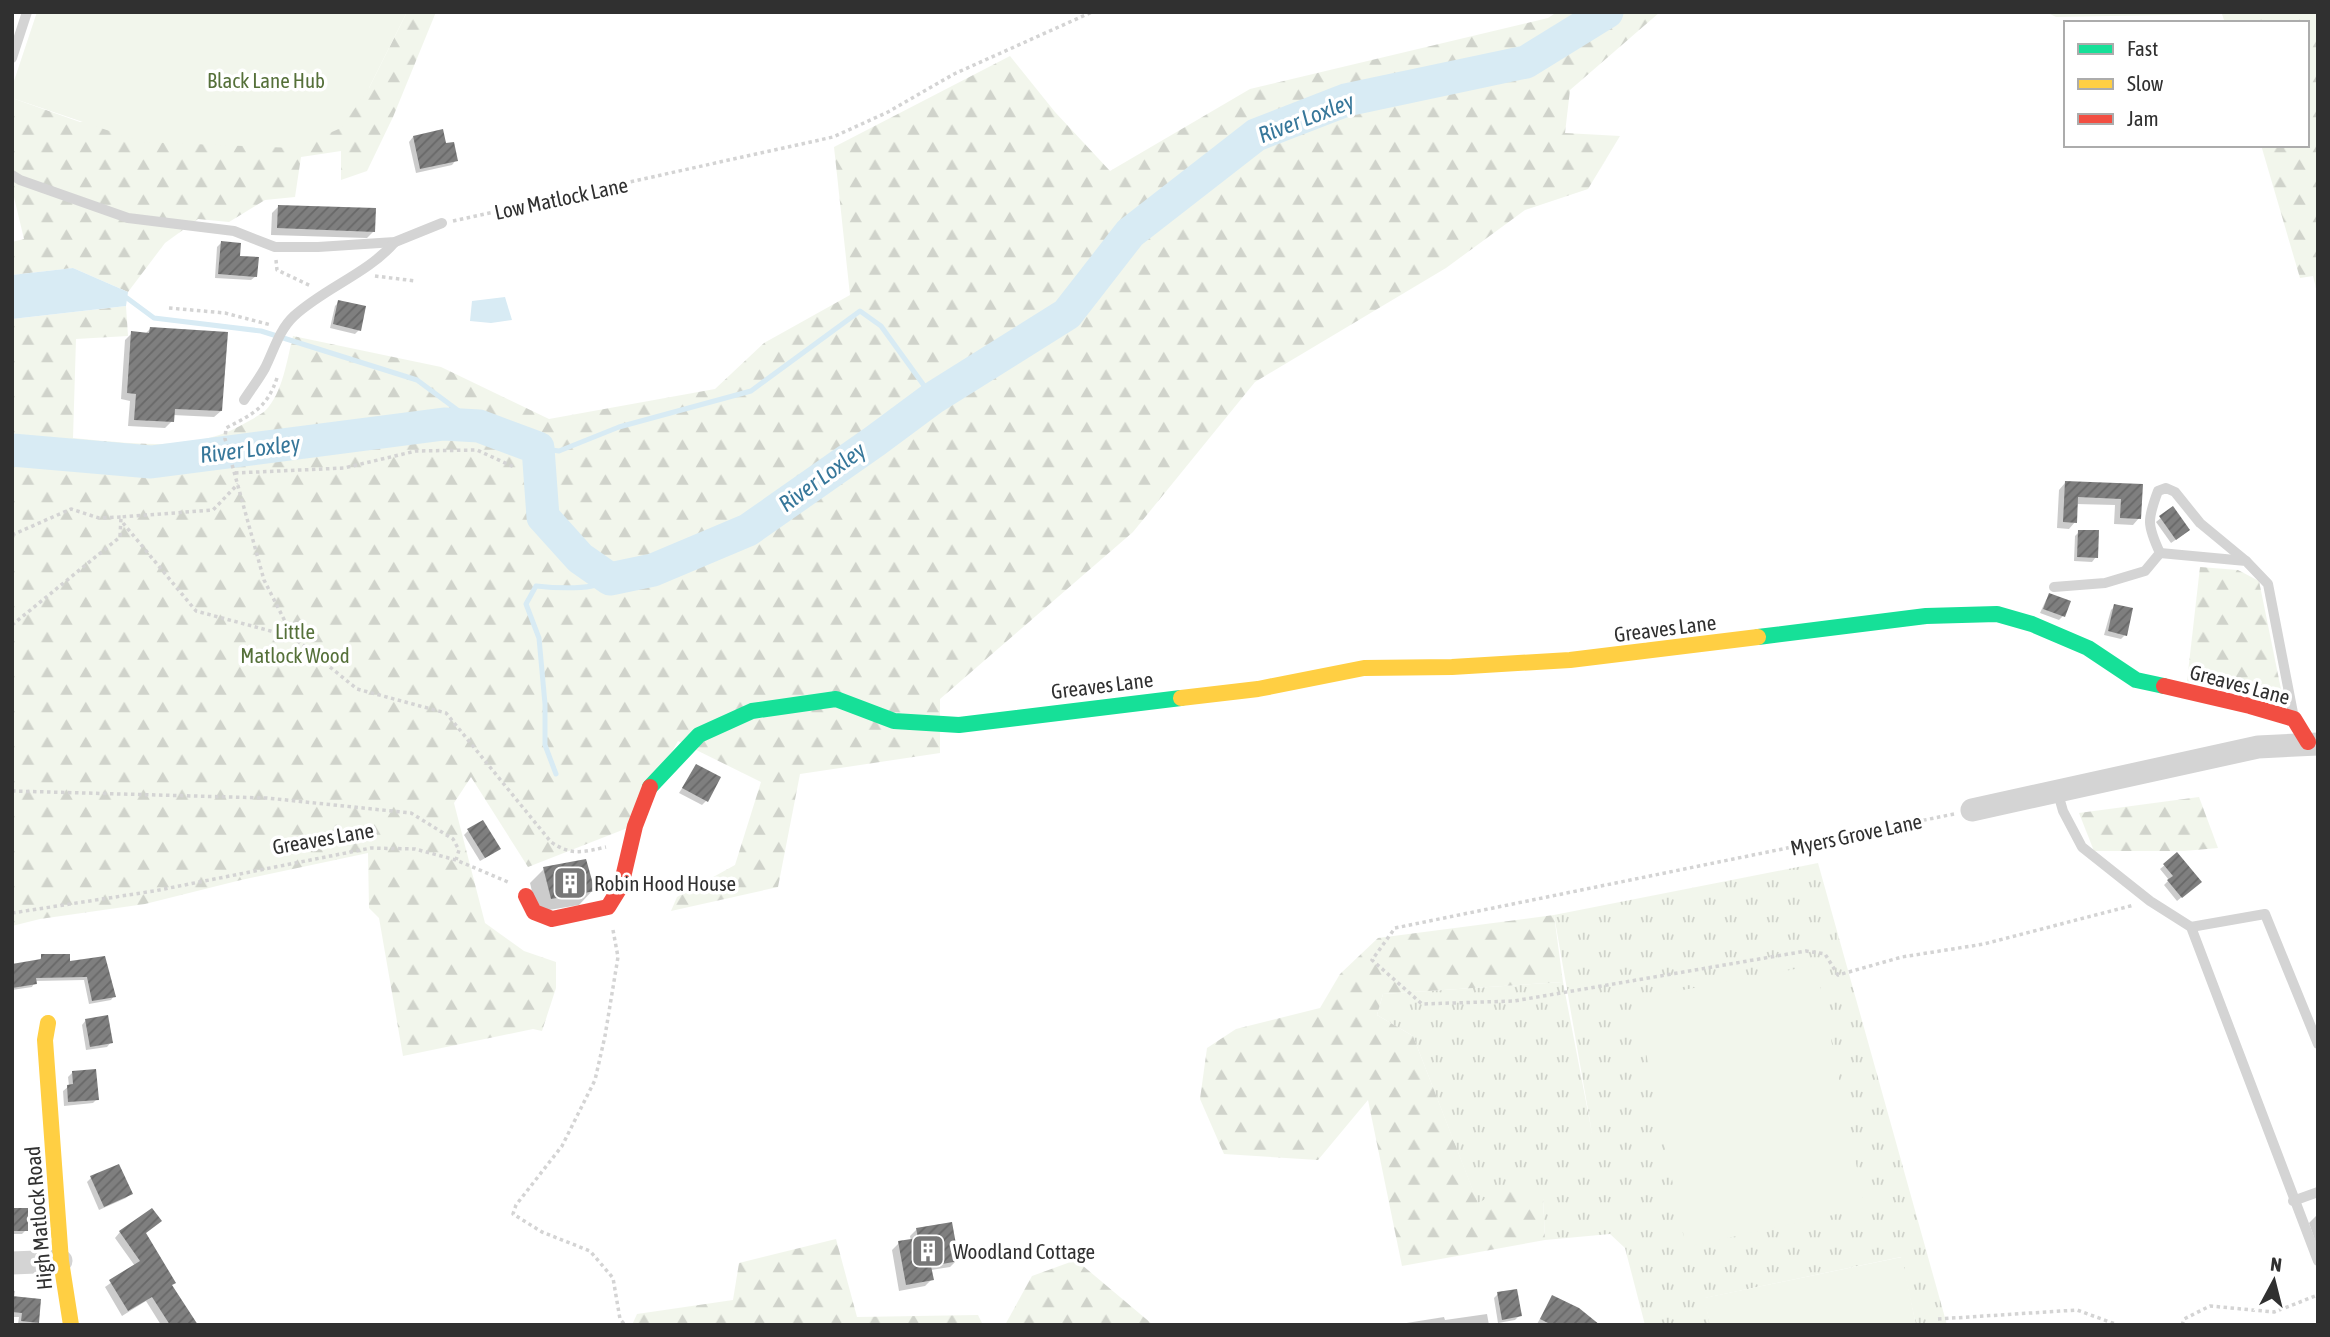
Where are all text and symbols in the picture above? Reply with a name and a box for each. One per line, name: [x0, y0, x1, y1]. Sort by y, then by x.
legend: [2064, 21, 2309, 147]
text: Fast: [2127, 36, 2158, 60]
park label: Black Lane Hub: [207, 68, 325, 92]
text: Slow: [2127, 71, 2164, 95]
water label: River Loxley: [1254, 88, 1358, 148]
text: Jam: [2127, 106, 2159, 130]
street label: Low Matlock Lane: [492, 172, 630, 224]
water label: River Loxley: [198, 430, 302, 468]
water label: River Loxley: [774, 437, 871, 517]
street label: Greaves Lane: [1613, 610, 1717, 646]
park label: Little Matlock Wood: [240, 619, 350, 667]
street label: Greaves Lane: [2187, 659, 2293, 709]
street label: Greaves Lane: [1050, 667, 1154, 703]
street label: Myers Grove Lane: [1788, 808, 1924, 860]
street label: Greaves Lane: [270, 817, 376, 859]
building icon: Robin Hood House: [551, 864, 589, 902]
place label: Robin Hood House: [594, 871, 736, 895]
street label: High Matlock Road: [20, 1145, 56, 1291]
building icon: Woodland Cottage: [909, 1232, 947, 1270]
place label: Woodland Cottage: [953, 1239, 1095, 1263]
north arrow: [2239, 1246, 2309, 1316]
text: N: [2269, 1253, 2283, 1276]

